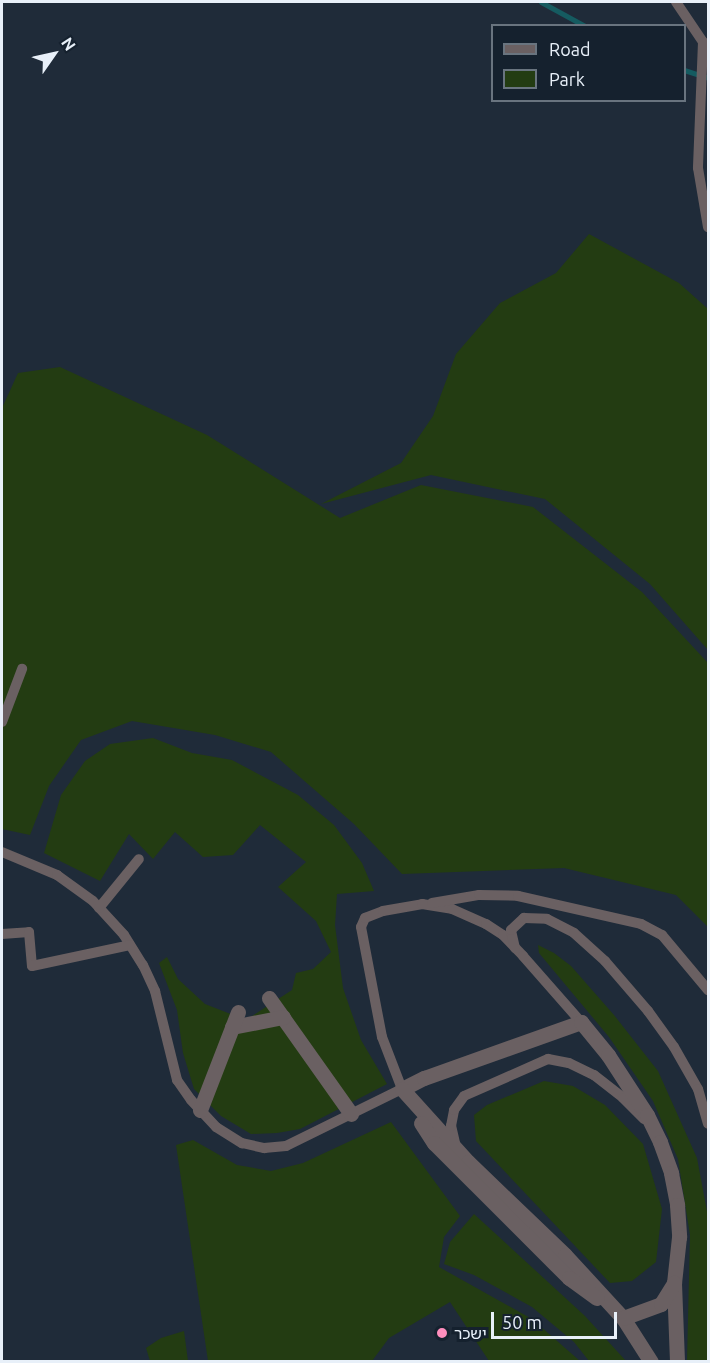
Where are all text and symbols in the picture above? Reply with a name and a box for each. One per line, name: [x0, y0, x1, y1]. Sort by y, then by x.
north arrow: [24, 24, 84, 84]
legend: [491, 24, 686, 102]
text: N: [58, 34, 80, 54]
text: Road: [549, 39, 591, 59]
text: Park: [549, 69, 585, 89]
scale bar: [494, 1300, 620, 1338]
text: 50 m: [502, 1312, 542, 1332]
place label: ישכר: [454, 1323, 487, 1343]
marker: ישכר: [435, 1326, 449, 1340]

